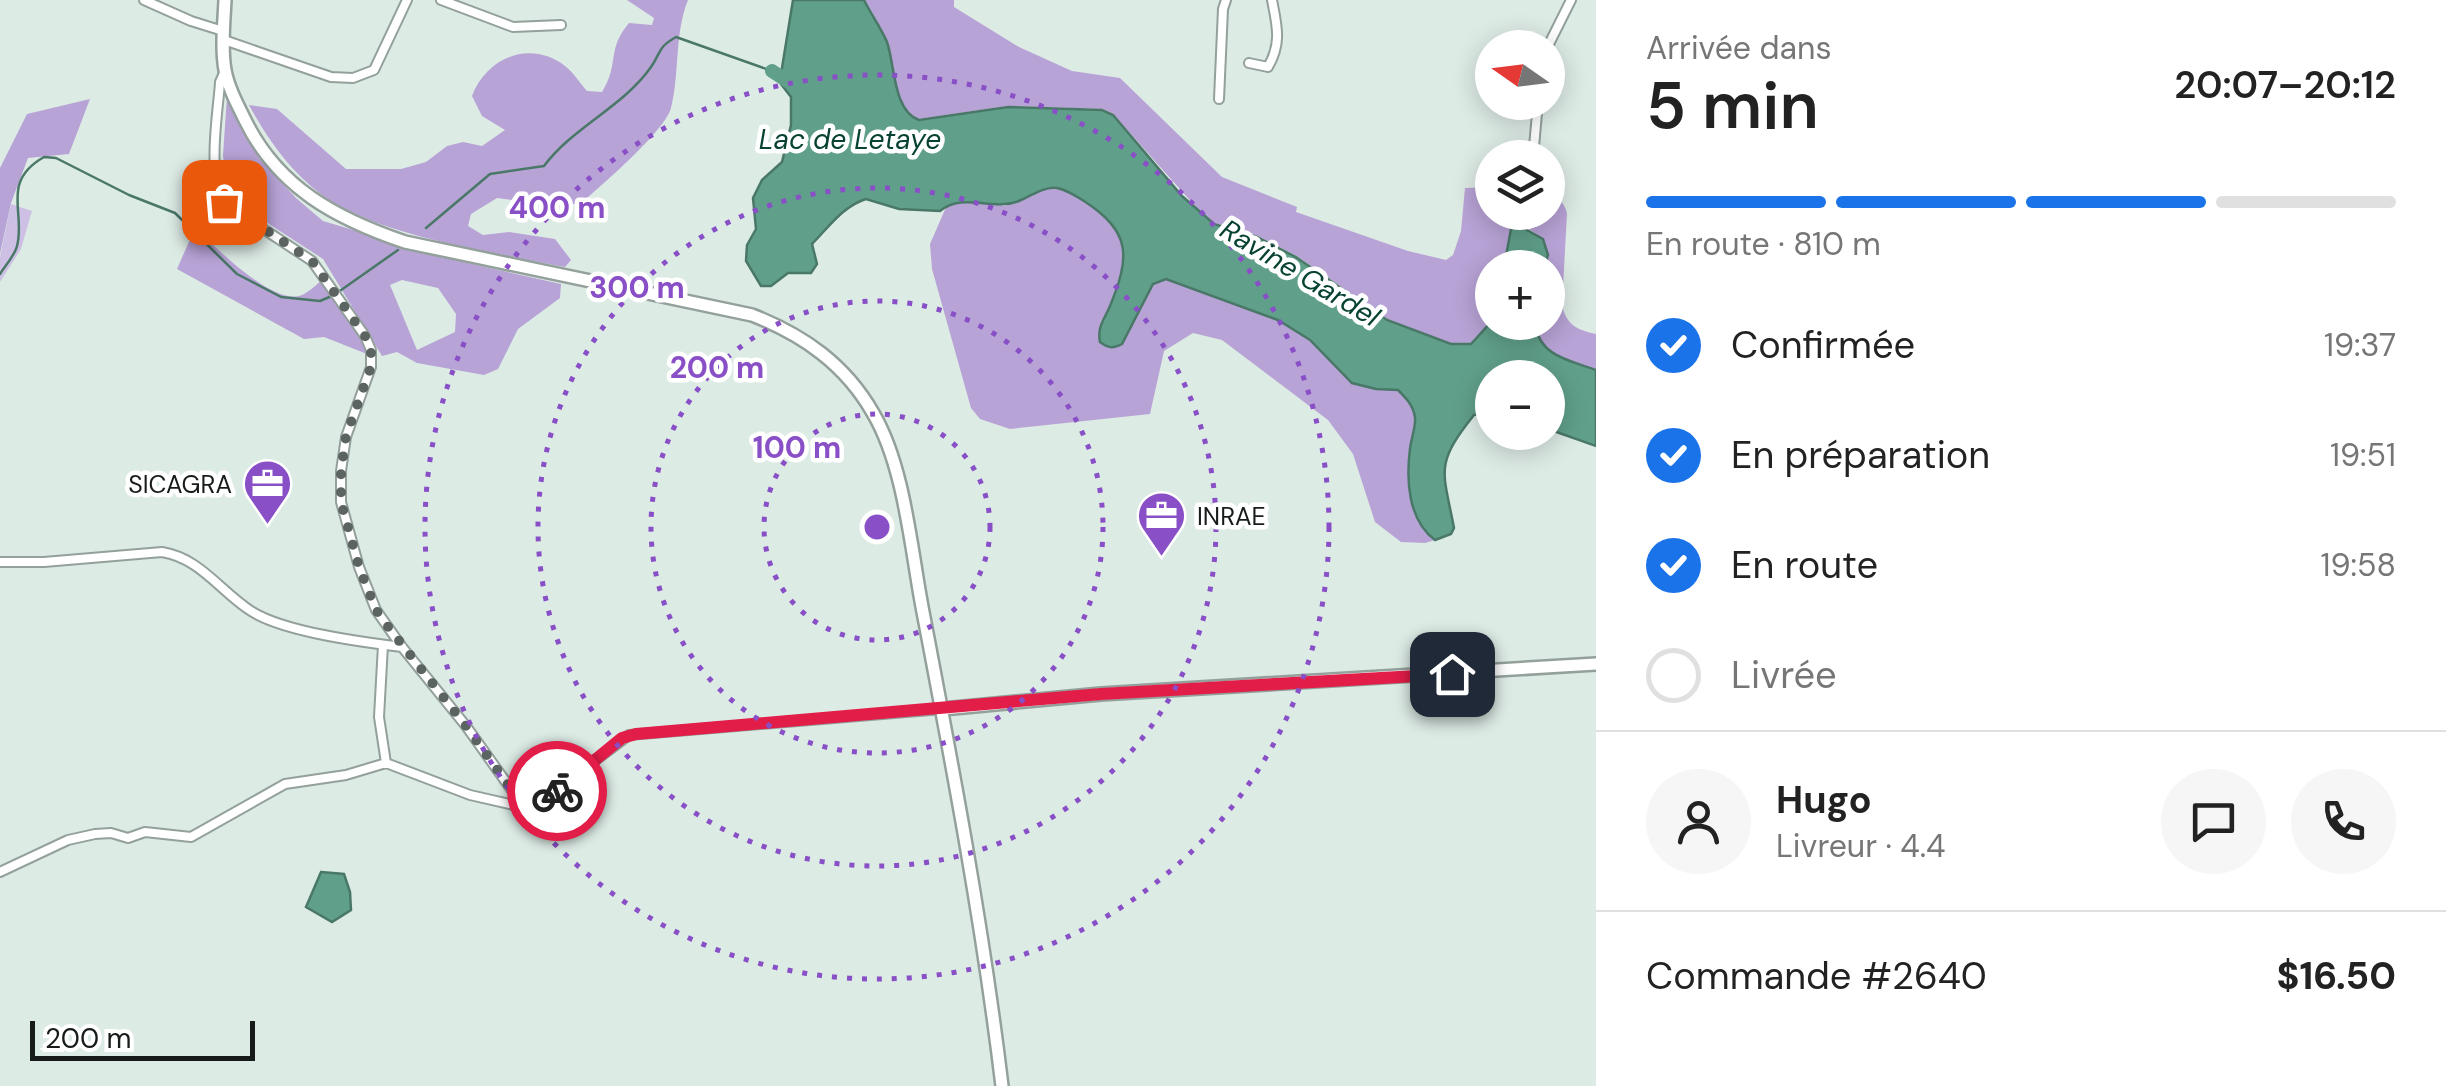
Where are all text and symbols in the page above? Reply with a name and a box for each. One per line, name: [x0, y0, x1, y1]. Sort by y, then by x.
text: Arrivée dans: [1646, 27, 1831, 69]
north arrow: [1475, 30, 1565, 120]
map controls: [1475, 30, 1565, 450]
text: 20:07–20:12: [2174, 60, 2396, 110]
text: 5 min: [1646, 64, 1819, 148]
water label: Lac de Letaye: [759, 121, 941, 158]
button: layers: [1475, 140, 1565, 230]
pin: [182, 160, 267, 245]
icon: bag: [197, 175, 252, 230]
text: 400 m: [508, 188, 606, 227]
water label: Ravine Gardel: [1213, 211, 1387, 336]
text: En route · 810 m: [1646, 223, 1881, 265]
button: +: [1475, 250, 1565, 340]
text: 300 m: [589, 268, 685, 307]
icon: check: [1646, 318, 1701, 373]
text: Confirmée: [1731, 320, 1915, 370]
text: 19:37: [2324, 324, 2396, 366]
text: 200 m: [670, 348, 764, 387]
button: −: [1475, 360, 1565, 450]
text: 100 m: [753, 428, 841, 467]
icon: check: [1646, 428, 1701, 483]
text: En préparation: [1731, 430, 1990, 480]
text: 19:51: [2330, 434, 2396, 476]
office icon: SICAGRA: [241, 458, 293, 526]
place label: SICAGRA: [128, 468, 232, 501]
office icon: INRAE: [1136, 490, 1188, 558]
place label: INRAE: [1197, 500, 1266, 533]
centre of rings: [859, 509, 895, 545]
icon: check: [1646, 538, 1701, 593]
text: En route: [1731, 540, 1878, 590]
text: 19:58: [2320, 544, 2396, 586]
pin: [1410, 632, 1495, 717]
icon: home: [1425, 647, 1480, 702]
text: Livrée: [1731, 650, 1837, 700]
courier: [507, 741, 607, 841]
icon: bike: [530, 764, 585, 819]
button: person: [1646, 769, 1751, 874]
button: chat: [2161, 769, 2266, 874]
button: phone: [2291, 769, 2396, 874]
text: Hugo: [1776, 775, 1872, 825]
text: Livreur · 4.4: [1776, 825, 1946, 867]
text: Commande #2640: [1646, 951, 1987, 1001]
text: $16.50: [2276, 951, 2396, 1001]
scale bar: [30, 1016, 255, 1060]
text: 200 m: [45, 1020, 132, 1057]

